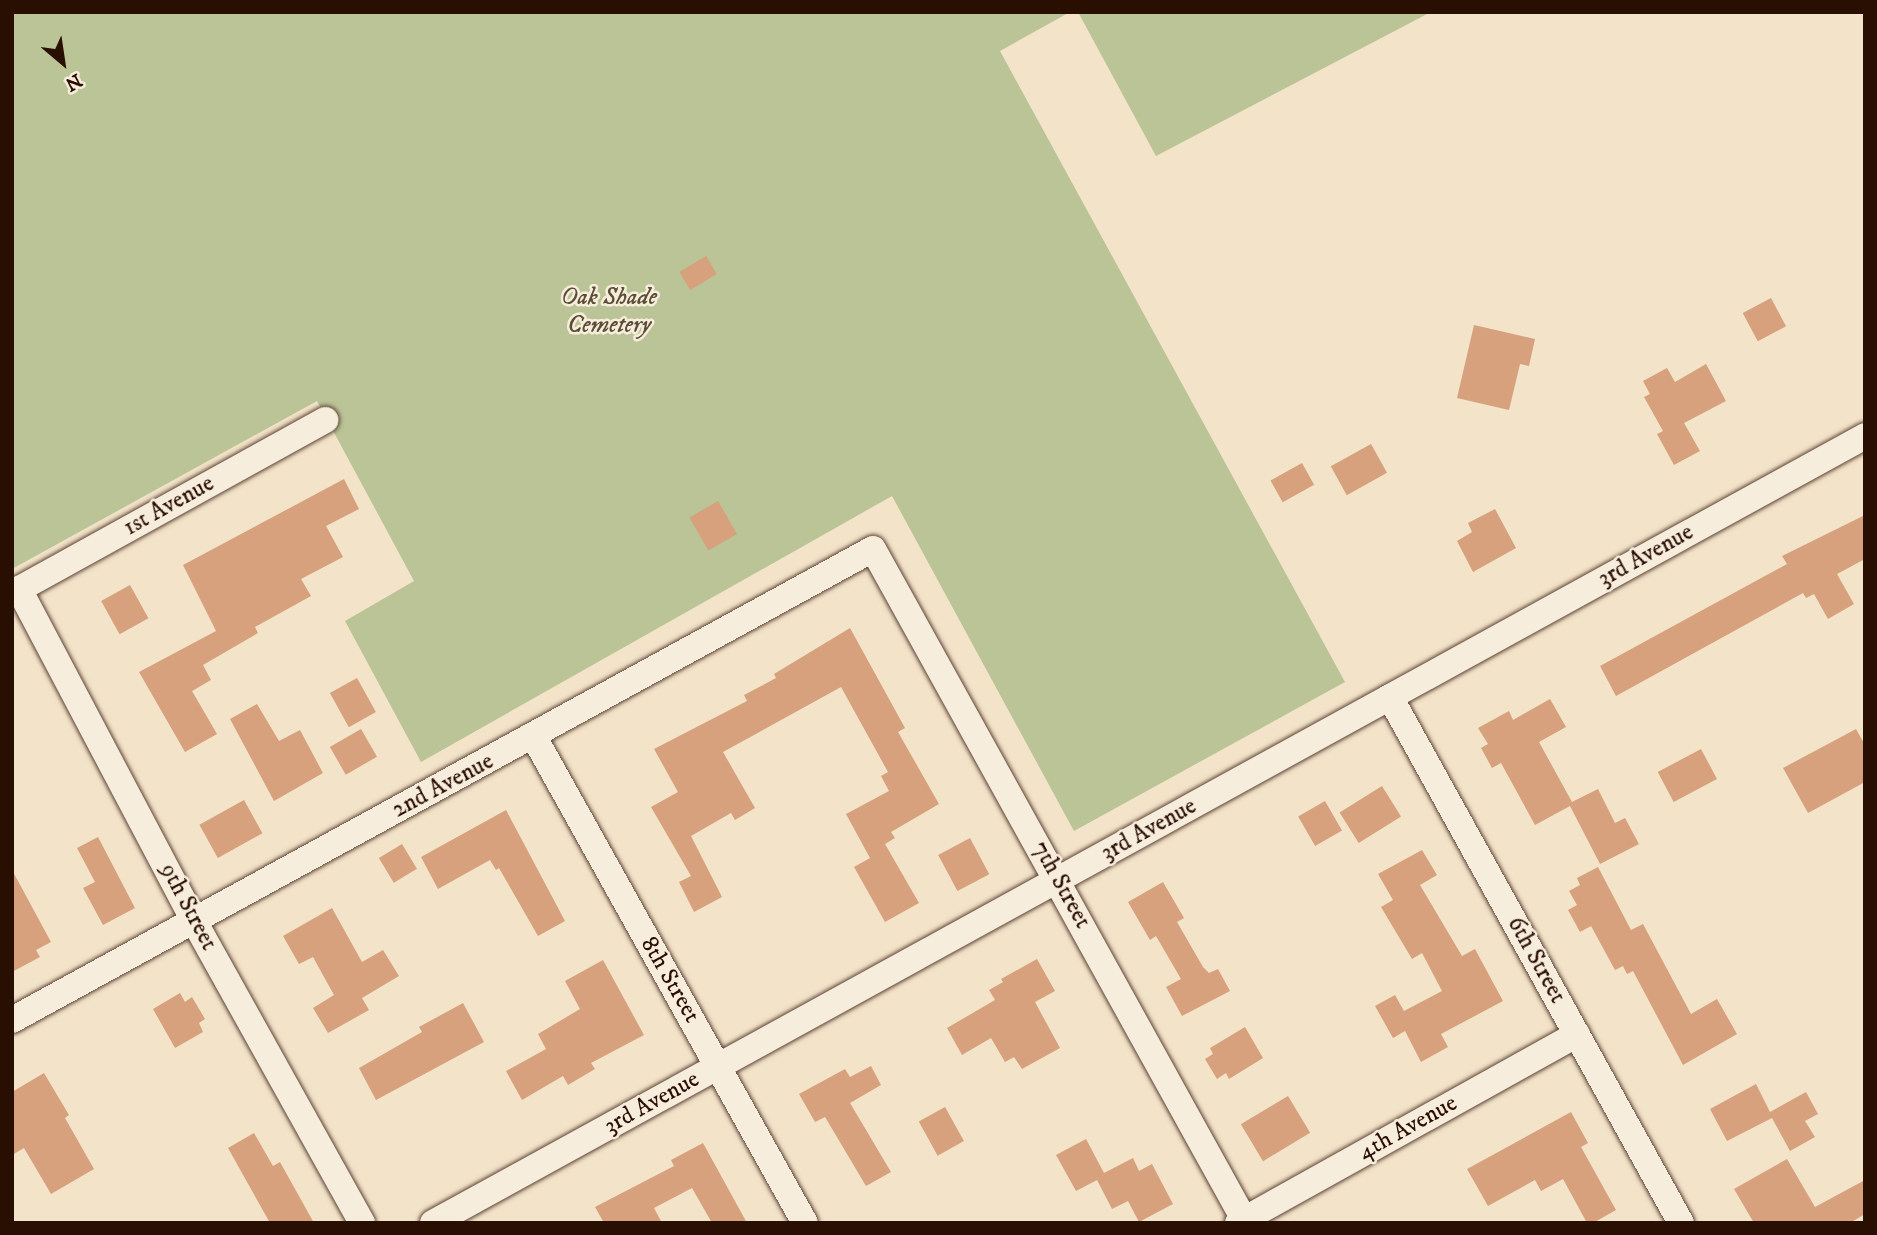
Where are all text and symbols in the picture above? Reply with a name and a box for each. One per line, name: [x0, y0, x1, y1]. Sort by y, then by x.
north arrow: [28, 28, 98, 98]
text: N: [61, 68, 86, 96]
park label: Oak Shade Cemetery: [561, 284, 657, 340]
street label: 1st Avenue: [119, 469, 219, 543]
street label: 3rd Avenue: [1593, 518, 1699, 594]
street label: 2nd Avenue: [387, 747, 499, 825]
street label: 3rd Avenue: [1096, 792, 1202, 868]
street label: 7th Street: [1025, 837, 1097, 933]
street label: 9th Street: [153, 859, 223, 955]
street label: 6th Street: [1500, 912, 1572, 1008]
street label: 8th Street: [634, 932, 706, 1028]
street label: 3rd Avenue: [599, 1065, 705, 1141]
street label: 4th Avenue: [1354, 1089, 1462, 1167]

